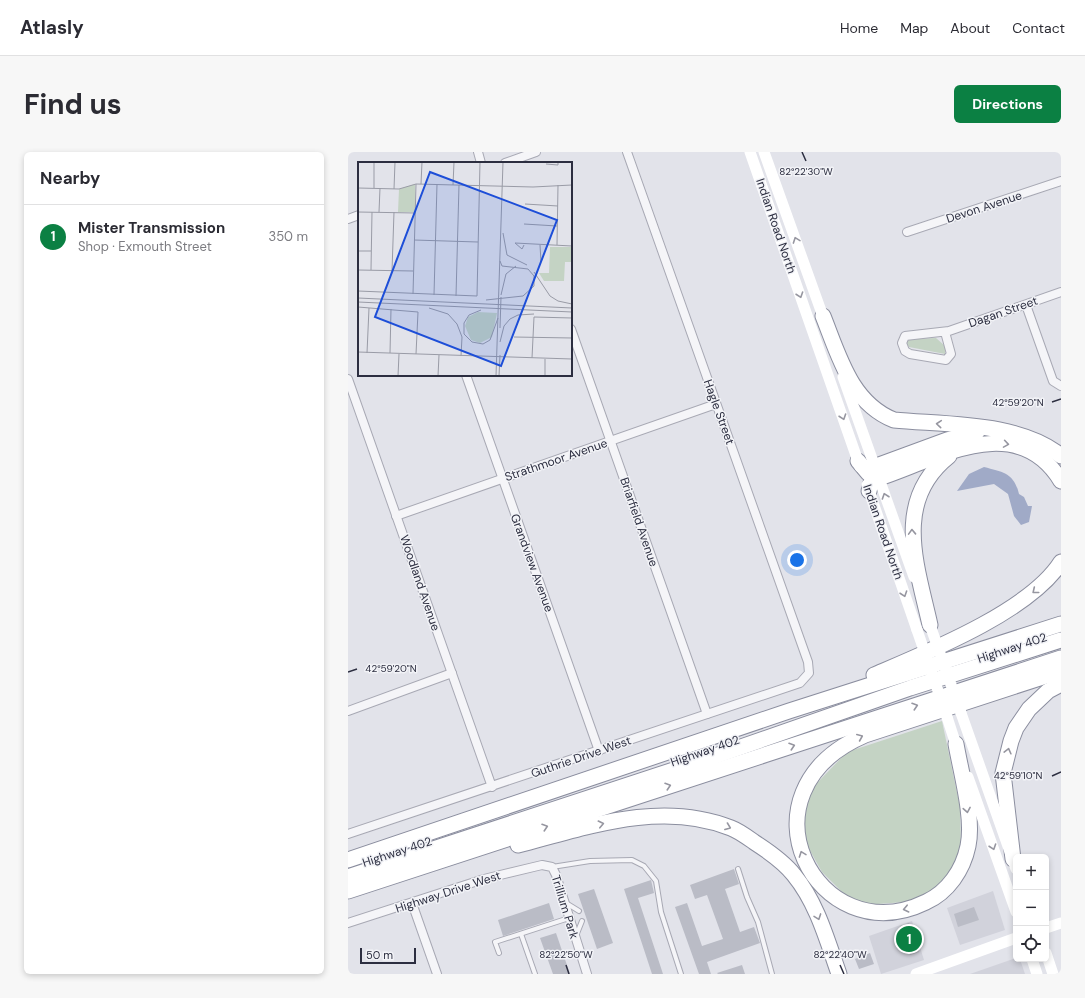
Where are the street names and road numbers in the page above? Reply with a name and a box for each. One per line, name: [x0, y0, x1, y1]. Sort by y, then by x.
street label: Indian Road North: [752, 176, 800, 276]
street label: Devon Avenue: [944, 187, 1024, 227]
street label: Dagan Street: [966, 293, 1040, 331]
street label: Hagle Street: [700, 377, 738, 447]
street label: Strathmoor Avenue: [503, 435, 610, 485]
street label: Briarfield Avenue: [616, 475, 662, 569]
street label: Indian Road North: [859, 482, 907, 582]
street label: Grandview Avenue: [507, 512, 557, 614]
street label: Woodland Avenue: [396, 533, 444, 633]
street label: Highway 402: [975, 629, 1049, 667]
street label: Guthrie Drive West: [529, 732, 633, 782]
street label: Highway 402: [668, 732, 742, 770]
street label: Highway 402: [360, 833, 434, 871]
street label: Highway Drive West: [393, 867, 503, 917]
street label: Trillium Park: [548, 873, 582, 941]

